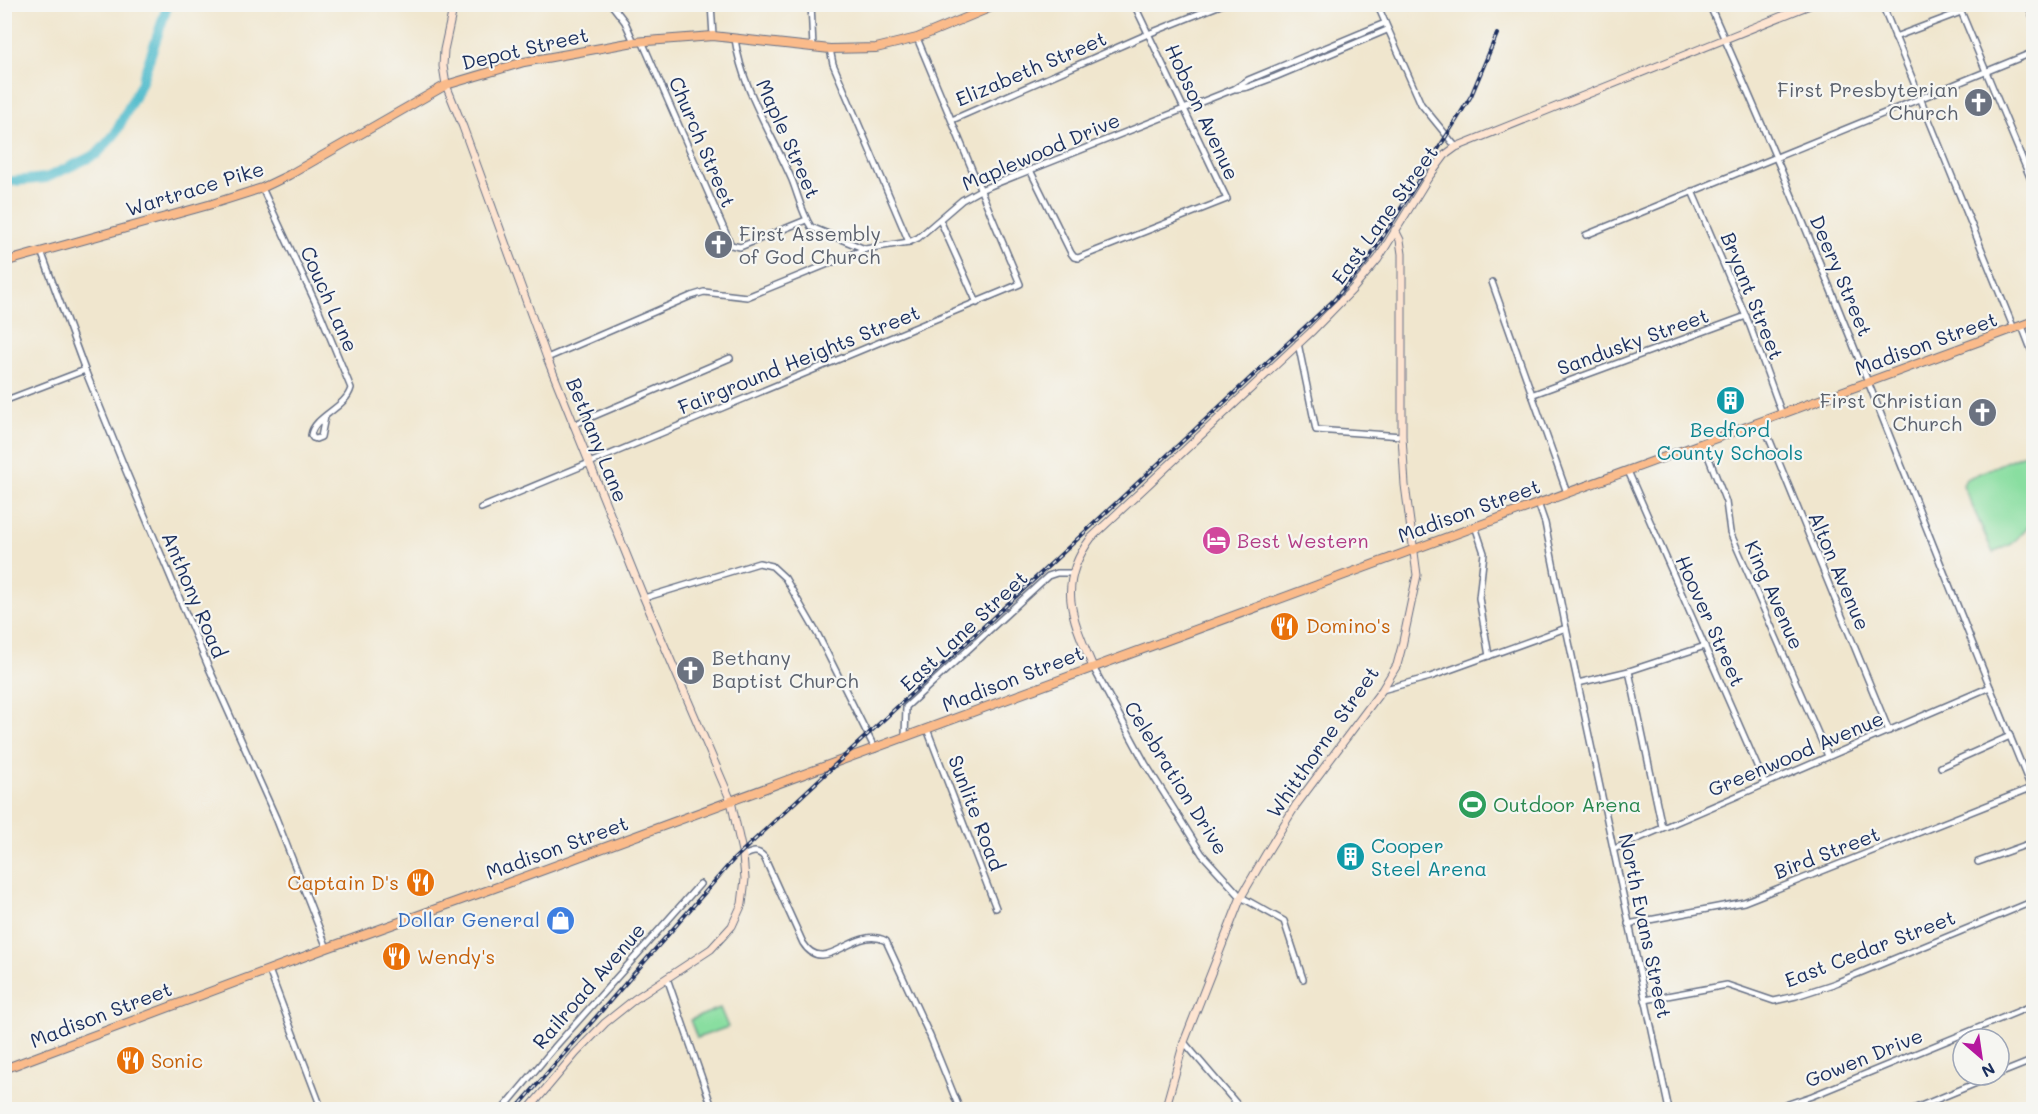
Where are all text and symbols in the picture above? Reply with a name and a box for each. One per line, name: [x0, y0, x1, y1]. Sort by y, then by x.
street label: Depot Street: [459, 21, 591, 75]
street label: Elizabeth Street: [951, 25, 1110, 112]
street label: Hobson Avenue: [1160, 39, 1246, 184]
street label: Church Street: [664, 72, 742, 211]
street label: Maple Street: [751, 75, 827, 202]
place label: First Presbyterian Church: [1777, 76, 1958, 125]
church icon: First Presbyterian Church: [1963, 86, 1995, 118]
street label: Maplewood Drive: [958, 106, 1124, 196]
street label: East Lane Street: [1325, 140, 1443, 289]
street label: Wartrace Pike: [122, 155, 267, 221]
street label: Deery Street: [1805, 211, 1879, 340]
place label: First Assembly of God Church: [739, 220, 881, 269]
street label: Bryant Street: [1716, 228, 1790, 363]
church icon: First Assembly of God Church: [702, 229, 734, 261]
street label: Couch Lane: [295, 242, 365, 355]
street label: Fairground Heights Street: [674, 299, 923, 420]
street label: Sandusky Street: [1553, 302, 1712, 381]
street label: Madison Street: [1851, 305, 2001, 381]
street label: Bethany Lane: [561, 374, 635, 506]
building icon: Bedford County Schools: [1714, 384, 1746, 416]
place label: First Christian Church: [1820, 387, 1962, 436]
church icon: First Christian Church: [1967, 397, 1999, 429]
place label: Bedford County Schools: [1657, 416, 1803, 465]
street label: Madison Street: [1394, 472, 1544, 548]
street label: Alton Avenue: [1803, 507, 1877, 634]
hotel icon: Best Western: [1200, 525, 1232, 557]
place label: Best Western: [1237, 527, 1369, 553]
street label: Anthony Road: [157, 528, 233, 662]
street label: King Avenue: [1739, 536, 1810, 653]
street label: Hoover Street: [1670, 551, 1751, 690]
street label: East Lane Street: [894, 564, 1033, 696]
restaurant icon: Domino's: [1269, 610, 1301, 642]
place label: Domino's: [1306, 612, 1391, 638]
street label: Madison Street: [938, 639, 1087, 717]
place label: Bethany Baptist Church: [712, 644, 859, 693]
church icon: Bethany Baptist Church: [675, 654, 707, 686]
street label: Whitthorne Street: [1260, 661, 1384, 822]
street label: Celebration Drive: [1119, 696, 1235, 859]
street label: Greenwood Avenue: [1704, 704, 1887, 802]
street label: Sunlite Road: [943, 751, 1011, 874]
sports icon: Outdoor Arena: [1456, 789, 1488, 821]
place label: Outdoor Arena: [1493, 791, 1641, 817]
street label: Madison Street: [482, 809, 632, 885]
street label: Bird Street: [1770, 820, 1883, 884]
street label: North Evans Street: [1614, 831, 1678, 1021]
place label: Cooper Steel Arena: [1371, 832, 1487, 881]
building icon: Cooper Steel Arena: [1334, 841, 1366, 873]
restaurant icon: Captain D's: [404, 867, 436, 899]
place label: Captain D's: [287, 869, 399, 895]
shop icon: Dollar General: [545, 904, 577, 936]
street label: East Cedar Street: [1781, 904, 1959, 993]
place label: Dollar General: [397, 906, 540, 932]
street label: Railroad Avenue: [526, 917, 650, 1054]
restaurant icon: Wendy's: [380, 941, 412, 973]
place label: Wendy's: [417, 943, 495, 969]
street label: Madison Street: [26, 975, 175, 1053]
street label: Gowen Drive: [1801, 1022, 1926, 1093]
north arrow: [1951, 1027, 2011, 1087]
restaurant icon: Sonic: [114, 1045, 146, 1077]
place label: Sonic: [151, 1047, 203, 1073]
text: N: [1978, 1058, 1999, 1083]

